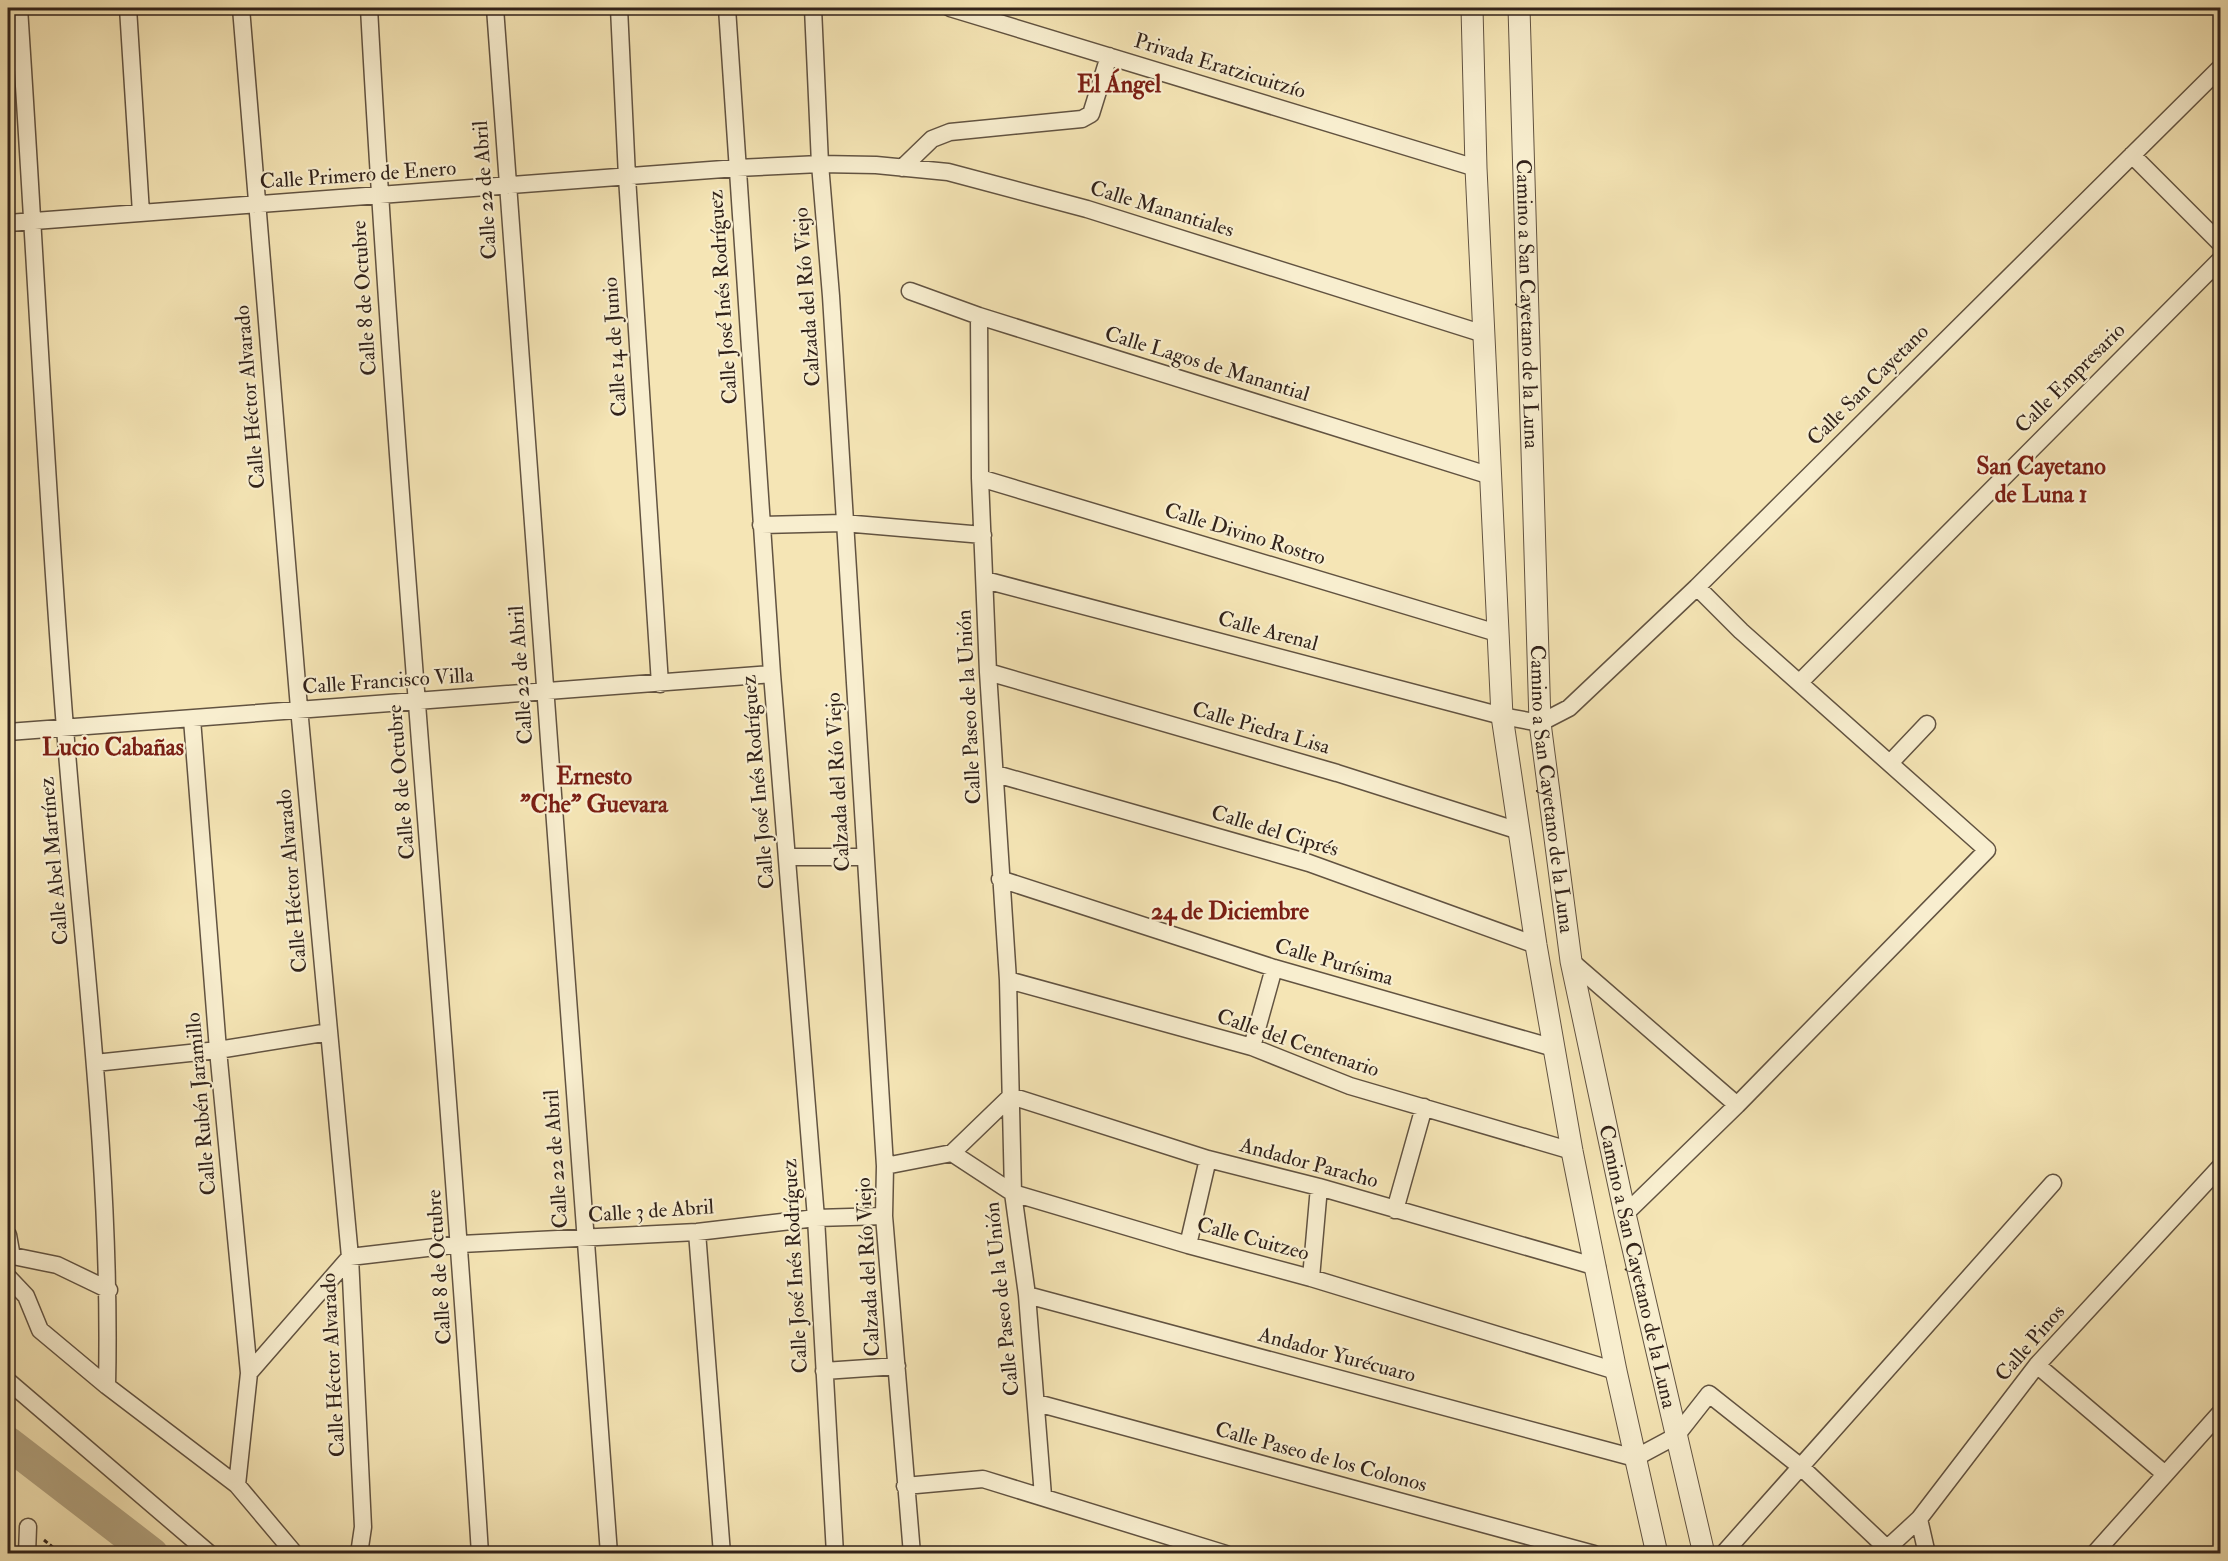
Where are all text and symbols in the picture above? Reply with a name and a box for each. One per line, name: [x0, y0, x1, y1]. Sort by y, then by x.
street label: Privada Eratzicuitzío: [1131, 27, 1309, 105]
district label: El Ángel: [1077, 68, 1162, 100]
street label: Calle 22 de Abril: [467, 119, 503, 260]
street label: Calle Primero de Enero: [259, 155, 457, 195]
street label: Camino a San Cayetano de la Luna: [1510, 159, 1545, 449]
street label: Calle Manantiales: [1087, 174, 1237, 244]
street label: Calle José Inés Rodríguez: [702, 189, 744, 405]
street label: Calzada del Río Viejo: [787, 207, 827, 387]
street label: Calle 8 de Octubre: [345, 219, 383, 377]
street label: Calle 14 de Junio: [597, 276, 633, 418]
street label: Calle Héctor Alvarado: [229, 304, 271, 490]
street label: Calle Empresario: [2009, 317, 2131, 439]
street label: Calle San Cayetano: [1801, 318, 1935, 452]
street label: Calle Lagos de Manantial: [1101, 320, 1313, 408]
district label: San Cayetano de Luna 1: [1976, 451, 2106, 510]
street label: Calle Divino Rostro: [1161, 497, 1329, 571]
street label: Calle 22 de Abril: [503, 604, 539, 745]
street label: Calle Arenal: [1215, 605, 1322, 657]
street label: Calle Paseo de la Unión: [950, 609, 988, 805]
street label: Camino a San Cayetano de la Luna: [1524, 644, 1581, 935]
street label: Calle Francisco Villa: [301, 662, 475, 700]
street label: Calle José Inés Rodríguez: [735, 674, 781, 890]
street label: Calzada del Río Viejo: [820, 692, 856, 872]
street label: Calle Piedra Lisa: [1189, 695, 1333, 761]
street label: Calle 8 de Octubre: [381, 703, 421, 861]
district label: Lucio Cabañas: [42, 732, 184, 763]
district label: Ernesto "Che" Guevara: [520, 761, 669, 820]
street label: Calle Abel Martínez: [33, 776, 75, 946]
street label: Calle Héctor Alvarado: [271, 788, 313, 974]
street label: Calle del Ciprés: [1208, 799, 1342, 863]
district label: 24 de Diciembre: [1151, 896, 1309, 927]
street label: Calle Purísima: [1272, 932, 1397, 992]
street label: Calle del Centenario: [1213, 1003, 1383, 1083]
street label: Calle Rubén Jaramillo: [180, 1011, 222, 1197]
street label: Calle 22 de Abril: [538, 1088, 574, 1229]
street label: Camino a San Cayetano de la Luna: [1593, 1122, 1683, 1411]
street label: Andador Paracho: [1236, 1131, 1381, 1194]
street label: Calle José Inés Rodríguez: [776, 1158, 814, 1374]
street label: Calzada del Río Viejo: [850, 1177, 886, 1357]
street label: Calle 8 de Octubre: [420, 1188, 458, 1346]
street label: Calle 3 de Abril: [587, 1193, 715, 1229]
street label: Calle Paseo de la Unión: [978, 1200, 1026, 1397]
street label: Calle Cuitzeo: [1194, 1211, 1312, 1267]
street label: Calle Héctor Alvarado: [315, 1272, 351, 1458]
street label: Calle Pinos: [1989, 1299, 2071, 1387]
street label: Andador Yurécuaro: [1254, 1321, 1419, 1389]
street label: Calle Paseo de los Colonos: [1212, 1416, 1430, 1498]

